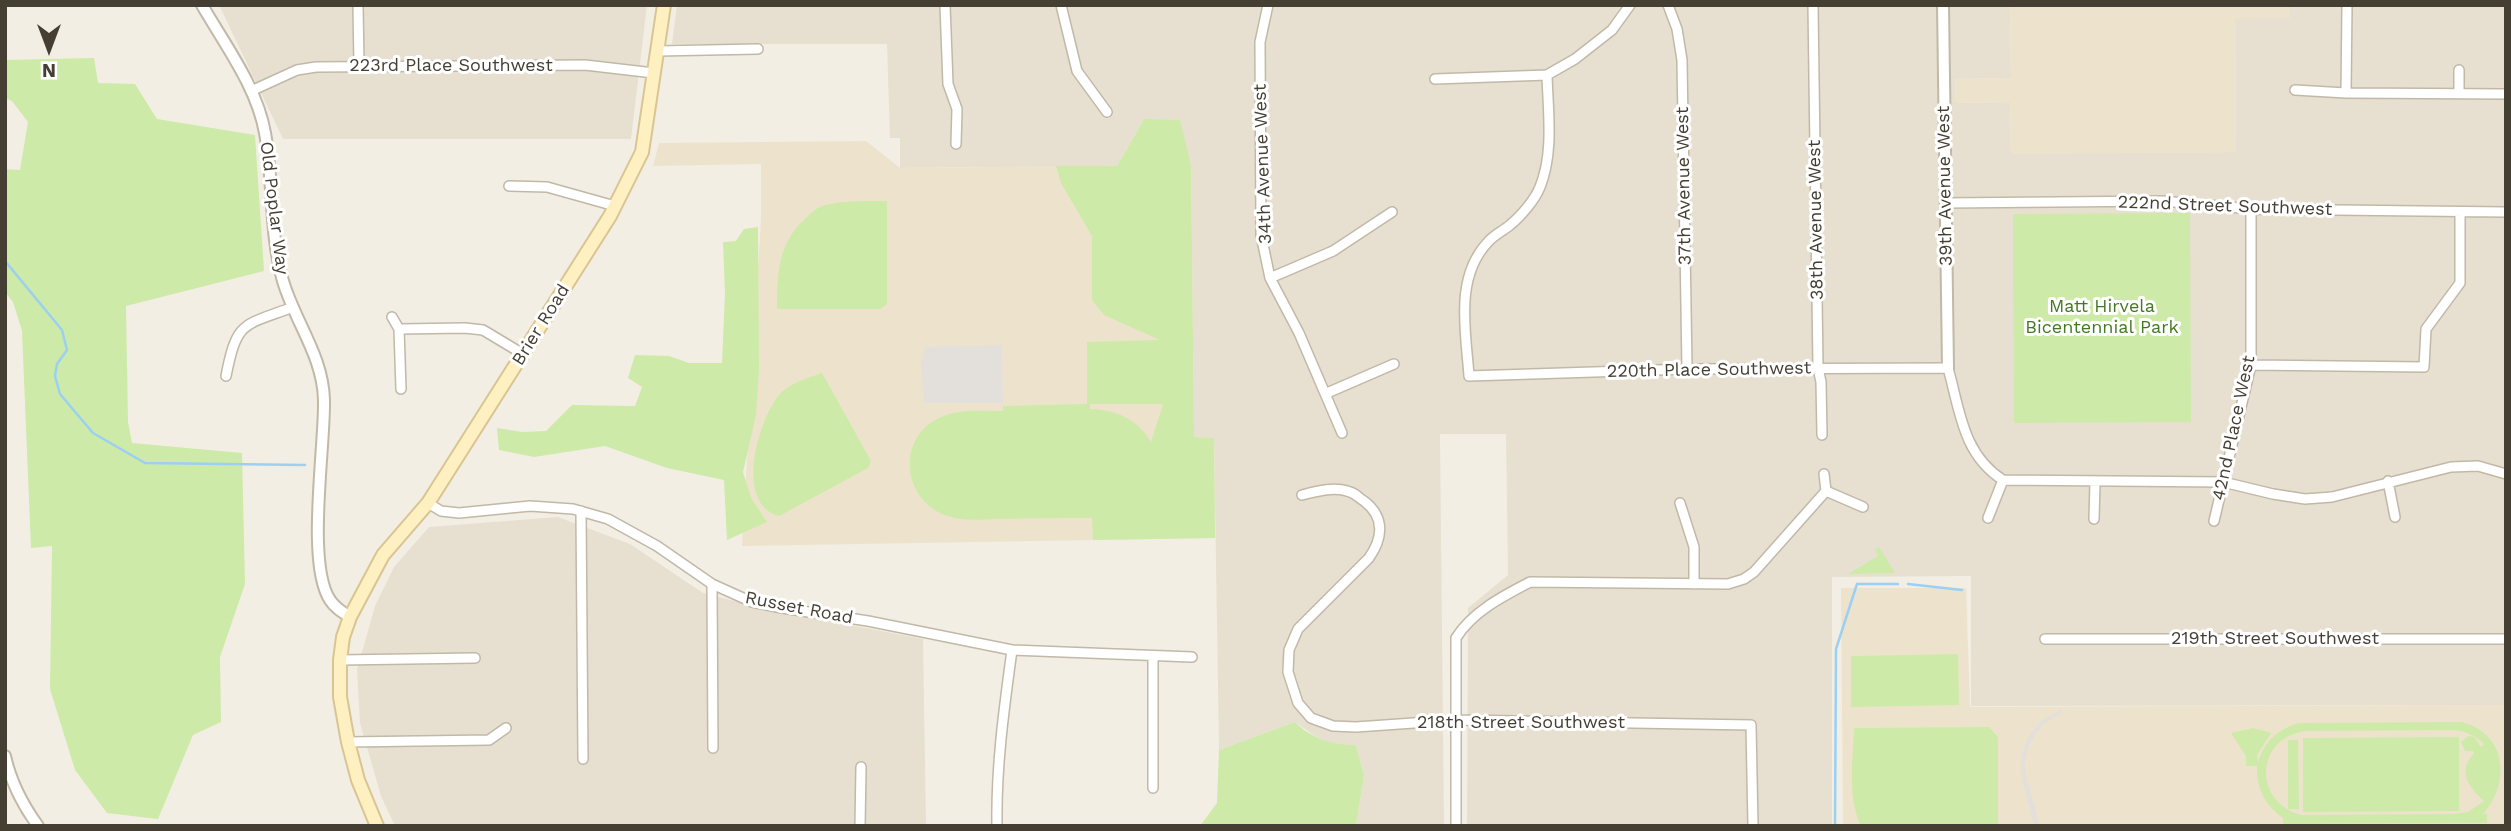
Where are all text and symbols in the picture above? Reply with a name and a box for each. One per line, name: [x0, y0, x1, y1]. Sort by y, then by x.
north arrow: [14, 14, 84, 84]
street label: 223rd Place Southwest: [349, 55, 553, 77]
text: N: [42, 59, 56, 82]
street label: 34th Avenue West: [1249, 84, 1277, 244]
street label: 39th Avenue West: [1933, 106, 1957, 266]
street label: 37th Avenue West: [1672, 107, 1696, 265]
street label: Old Poplar Way: [255, 140, 293, 276]
street label: 38th Avenue West: [1804, 140, 1828, 300]
street label: 222nd Street Southwest: [2117, 191, 2333, 221]
street label: Brier Road: [508, 280, 574, 370]
park label: Matt Hirvela Bicentennial Park: [2025, 296, 2179, 338]
street label: 42nd Place West: [2208, 354, 2260, 502]
street label: 220th Place Southwest: [1607, 357, 1811, 383]
street label: Russet Road: [743, 587, 855, 629]
street label: 219th Street Southwest: [2171, 628, 2379, 650]
street label: 218th Street Southwest: [1417, 712, 1625, 734]

